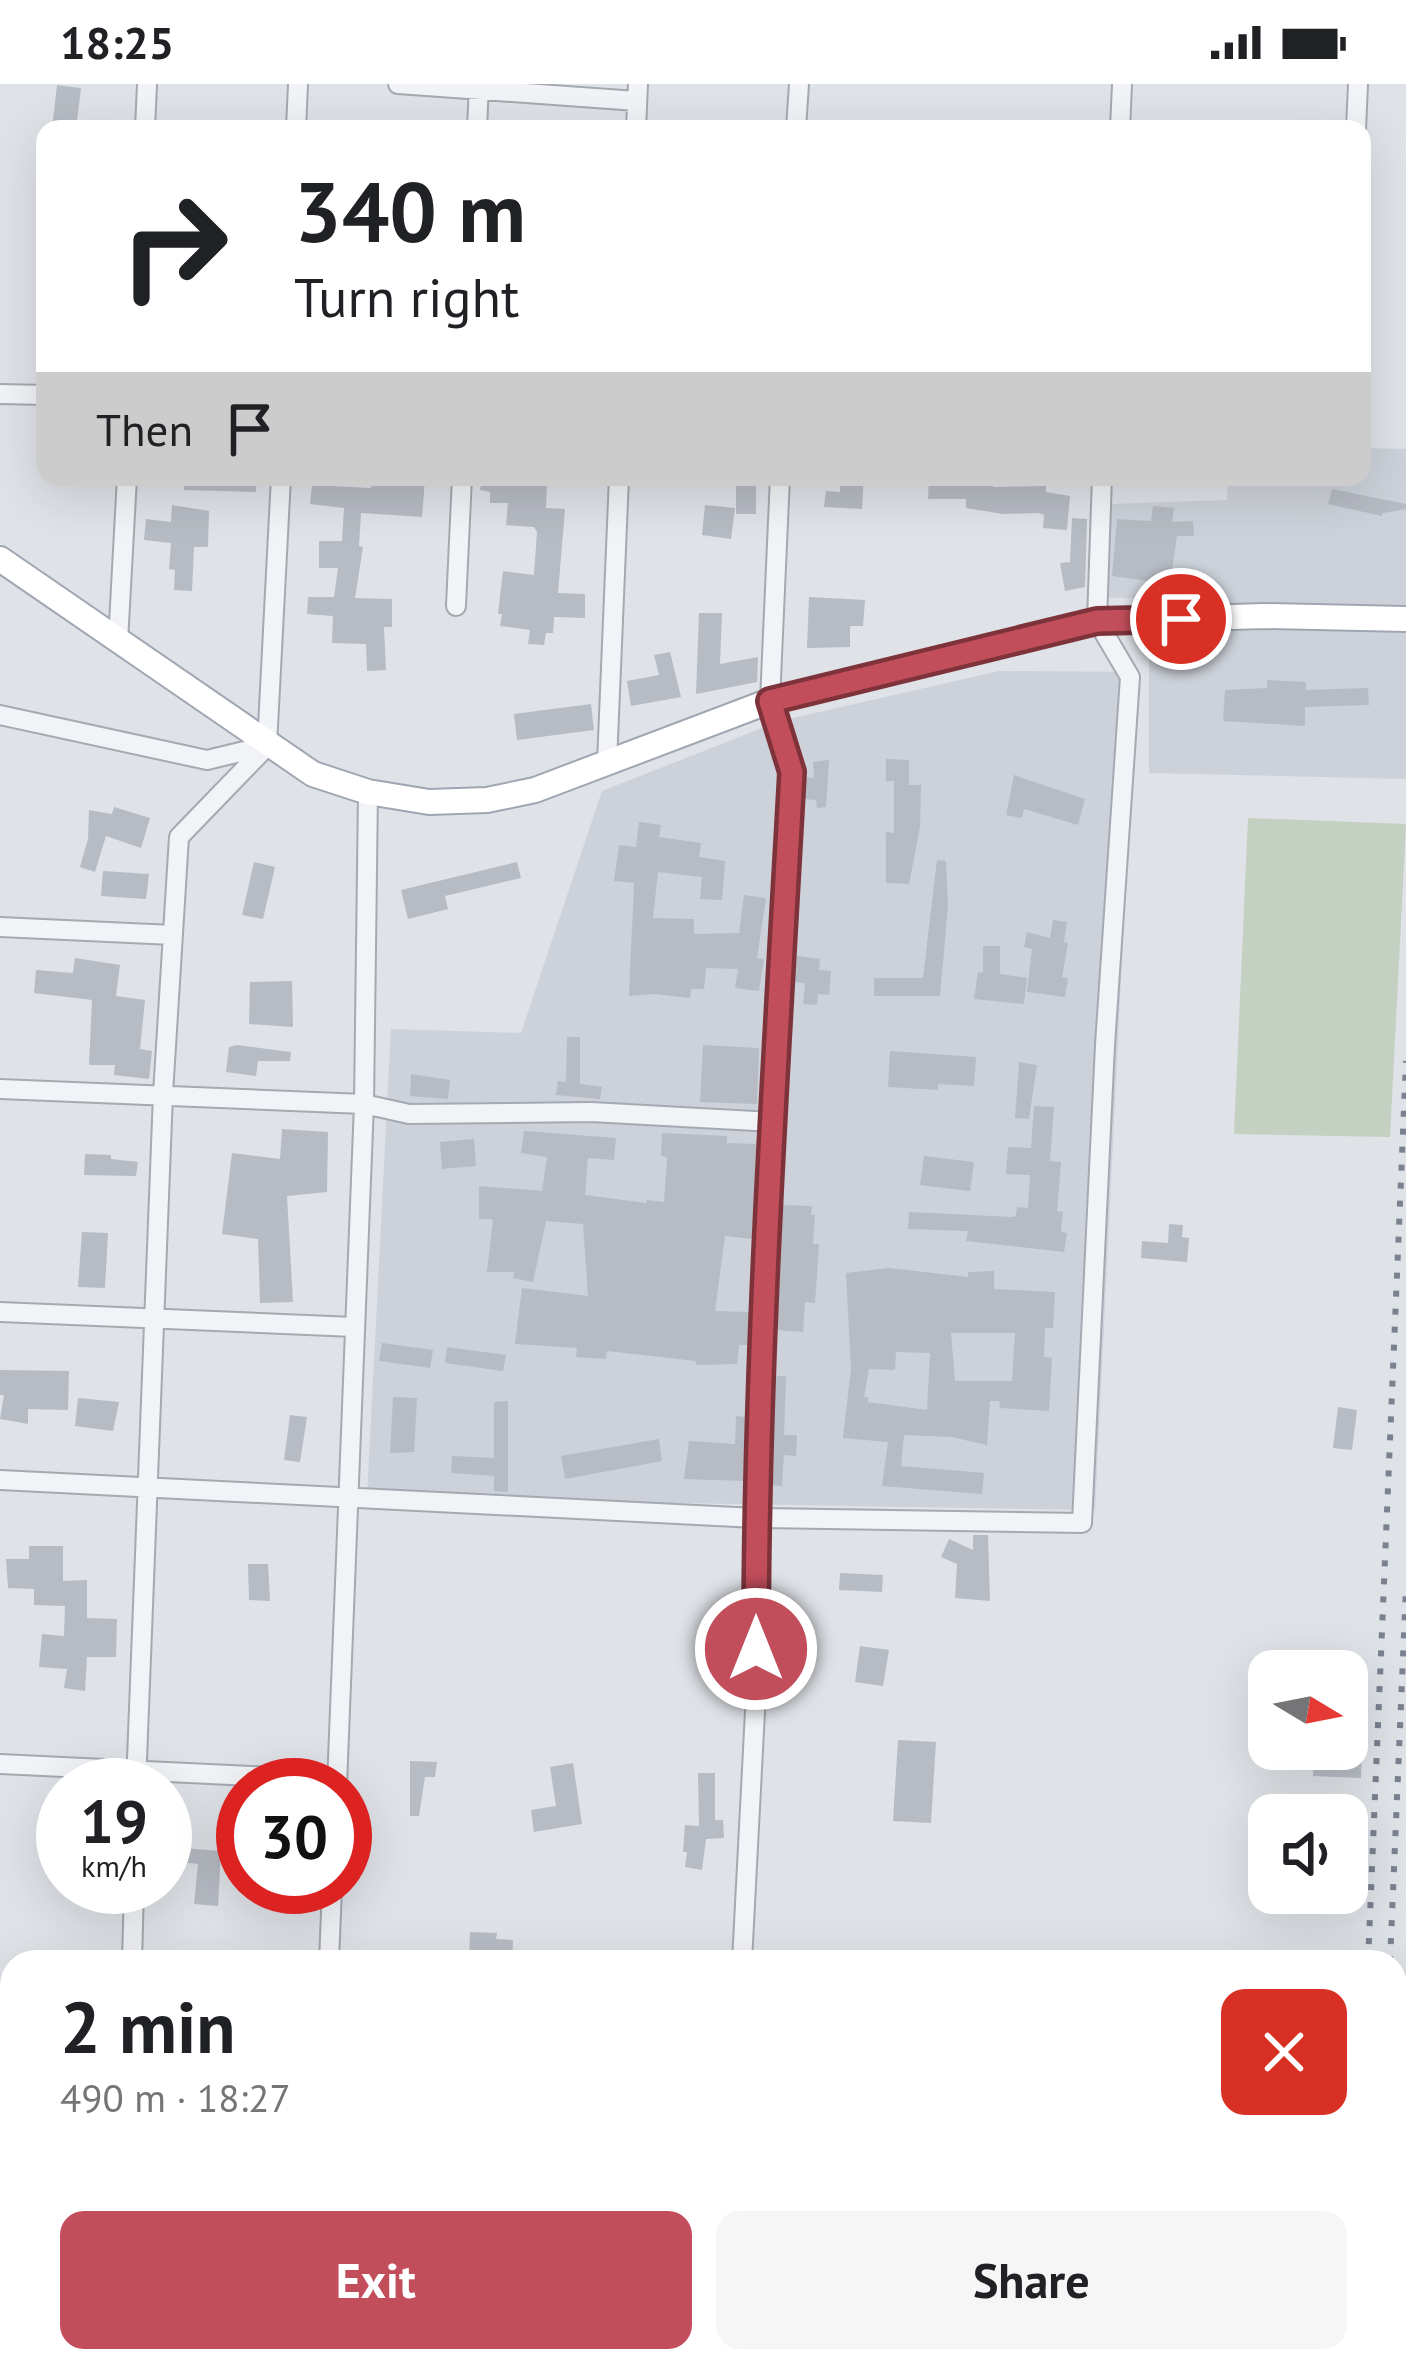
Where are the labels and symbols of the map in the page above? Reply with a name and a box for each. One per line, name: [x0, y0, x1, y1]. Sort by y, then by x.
pin: [1130, 568, 1232, 670]
position arrow: [693, 1586, 819, 1712]
north arrow: [1248, 1650, 1368, 1770]
speed limit sign: 30: [216, 1758, 372, 1914]

